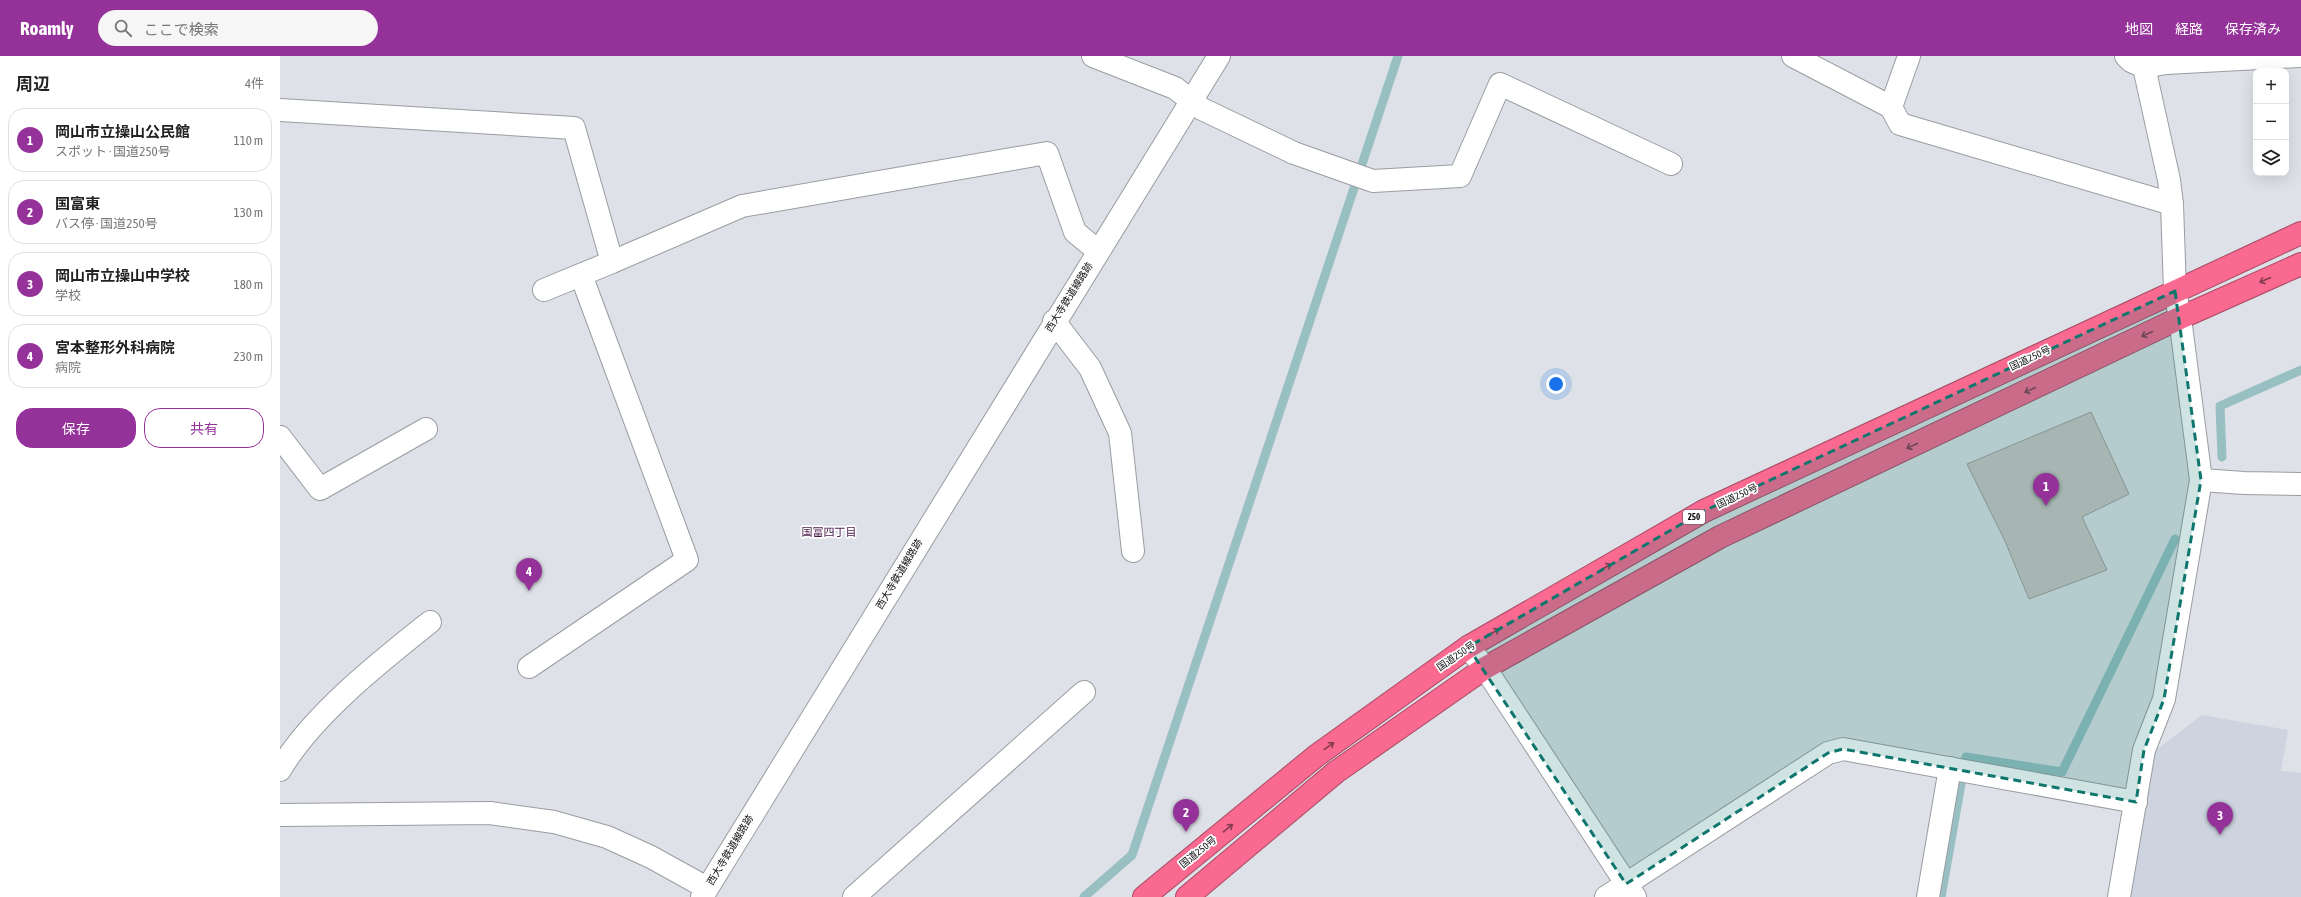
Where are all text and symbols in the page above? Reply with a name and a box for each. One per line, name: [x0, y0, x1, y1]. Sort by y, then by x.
search box: [98, 10, 378, 46]
text: Roamly: [20, 17, 74, 39]
icon: search: [112, 17, 134, 39]
text: ここで検索: [144, 21, 219, 38]
text: 地図: [2125, 21, 2153, 37]
text: 経路: [2175, 21, 2203, 37]
text: 保存済み: [2225, 21, 2281, 37]
map controls: [2253, 68, 2289, 176]
button: +: [2253, 68, 2289, 104]
text: 周辺: [16, 74, 50, 94]
text: 4件: [245, 76, 264, 91]
button: −: [2253, 104, 2289, 140]
text: 岡山市立操山公民館: [55, 123, 190, 140]
text: 1: [27, 133, 33, 148]
text: 110 m: [234, 133, 263, 148]
button: layers: [2253, 140, 2289, 176]
text: スポット · 国道250号: [55, 144, 171, 159]
text: 国富東: [55, 195, 100, 212]
text: 2: [27, 205, 33, 220]
text: 130 m: [234, 205, 263, 220]
text: バス停 · 国道250号: [55, 216, 158, 231]
street label: 西大寺鉄道線路跡: [1043, 260, 1095, 334]
text: 岡山市立操山中学校: [55, 267, 190, 284]
text: 3: [27, 277, 33, 292]
text: 180 m: [234, 277, 263, 292]
one-way arrow: [2260, 277, 2272, 284]
text: 学校: [55, 288, 81, 303]
one-way arrow: [2141, 331, 2153, 338]
text: 宮本整形外科病院: [55, 339, 175, 356]
street label: 国道250号: [2008, 344, 2052, 372]
text: 4: [27, 349, 33, 364]
text: 230 m: [234, 349, 263, 364]
text: 病院: [55, 360, 81, 375]
your location: [1546, 374, 1566, 394]
one-way arrow: [2024, 387, 2036, 394]
button: 保存: [16, 408, 136, 448]
button: 共有: [144, 408, 264, 448]
one-way arrow: [1907, 443, 1919, 450]
pin: 1: [2033, 473, 2059, 506]
street label: 国道250号: [1715, 482, 1759, 510]
road number: 250: [1683, 510, 1705, 524]
district label: 国富四丁目: [802, 526, 857, 538]
street label: 西大寺鉄道線路跡: [874, 537, 924, 611]
pin: 4: [516, 558, 542, 591]
one-way arrow: [1600, 563, 1612, 571]
one-way arrow: [1487, 628, 1499, 636]
street label: 国道250号: [1435, 639, 1477, 673]
one-way arrow: [1324, 742, 1335, 750]
pin: 2: [1173, 799, 1199, 832]
pin: 3: [2207, 802, 2233, 835]
street label: 西大寺鉄道線路跡: [705, 813, 755, 887]
one-way arrow: [1223, 823, 1234, 832]
street label: 国道250号: [1177, 834, 1219, 870]

